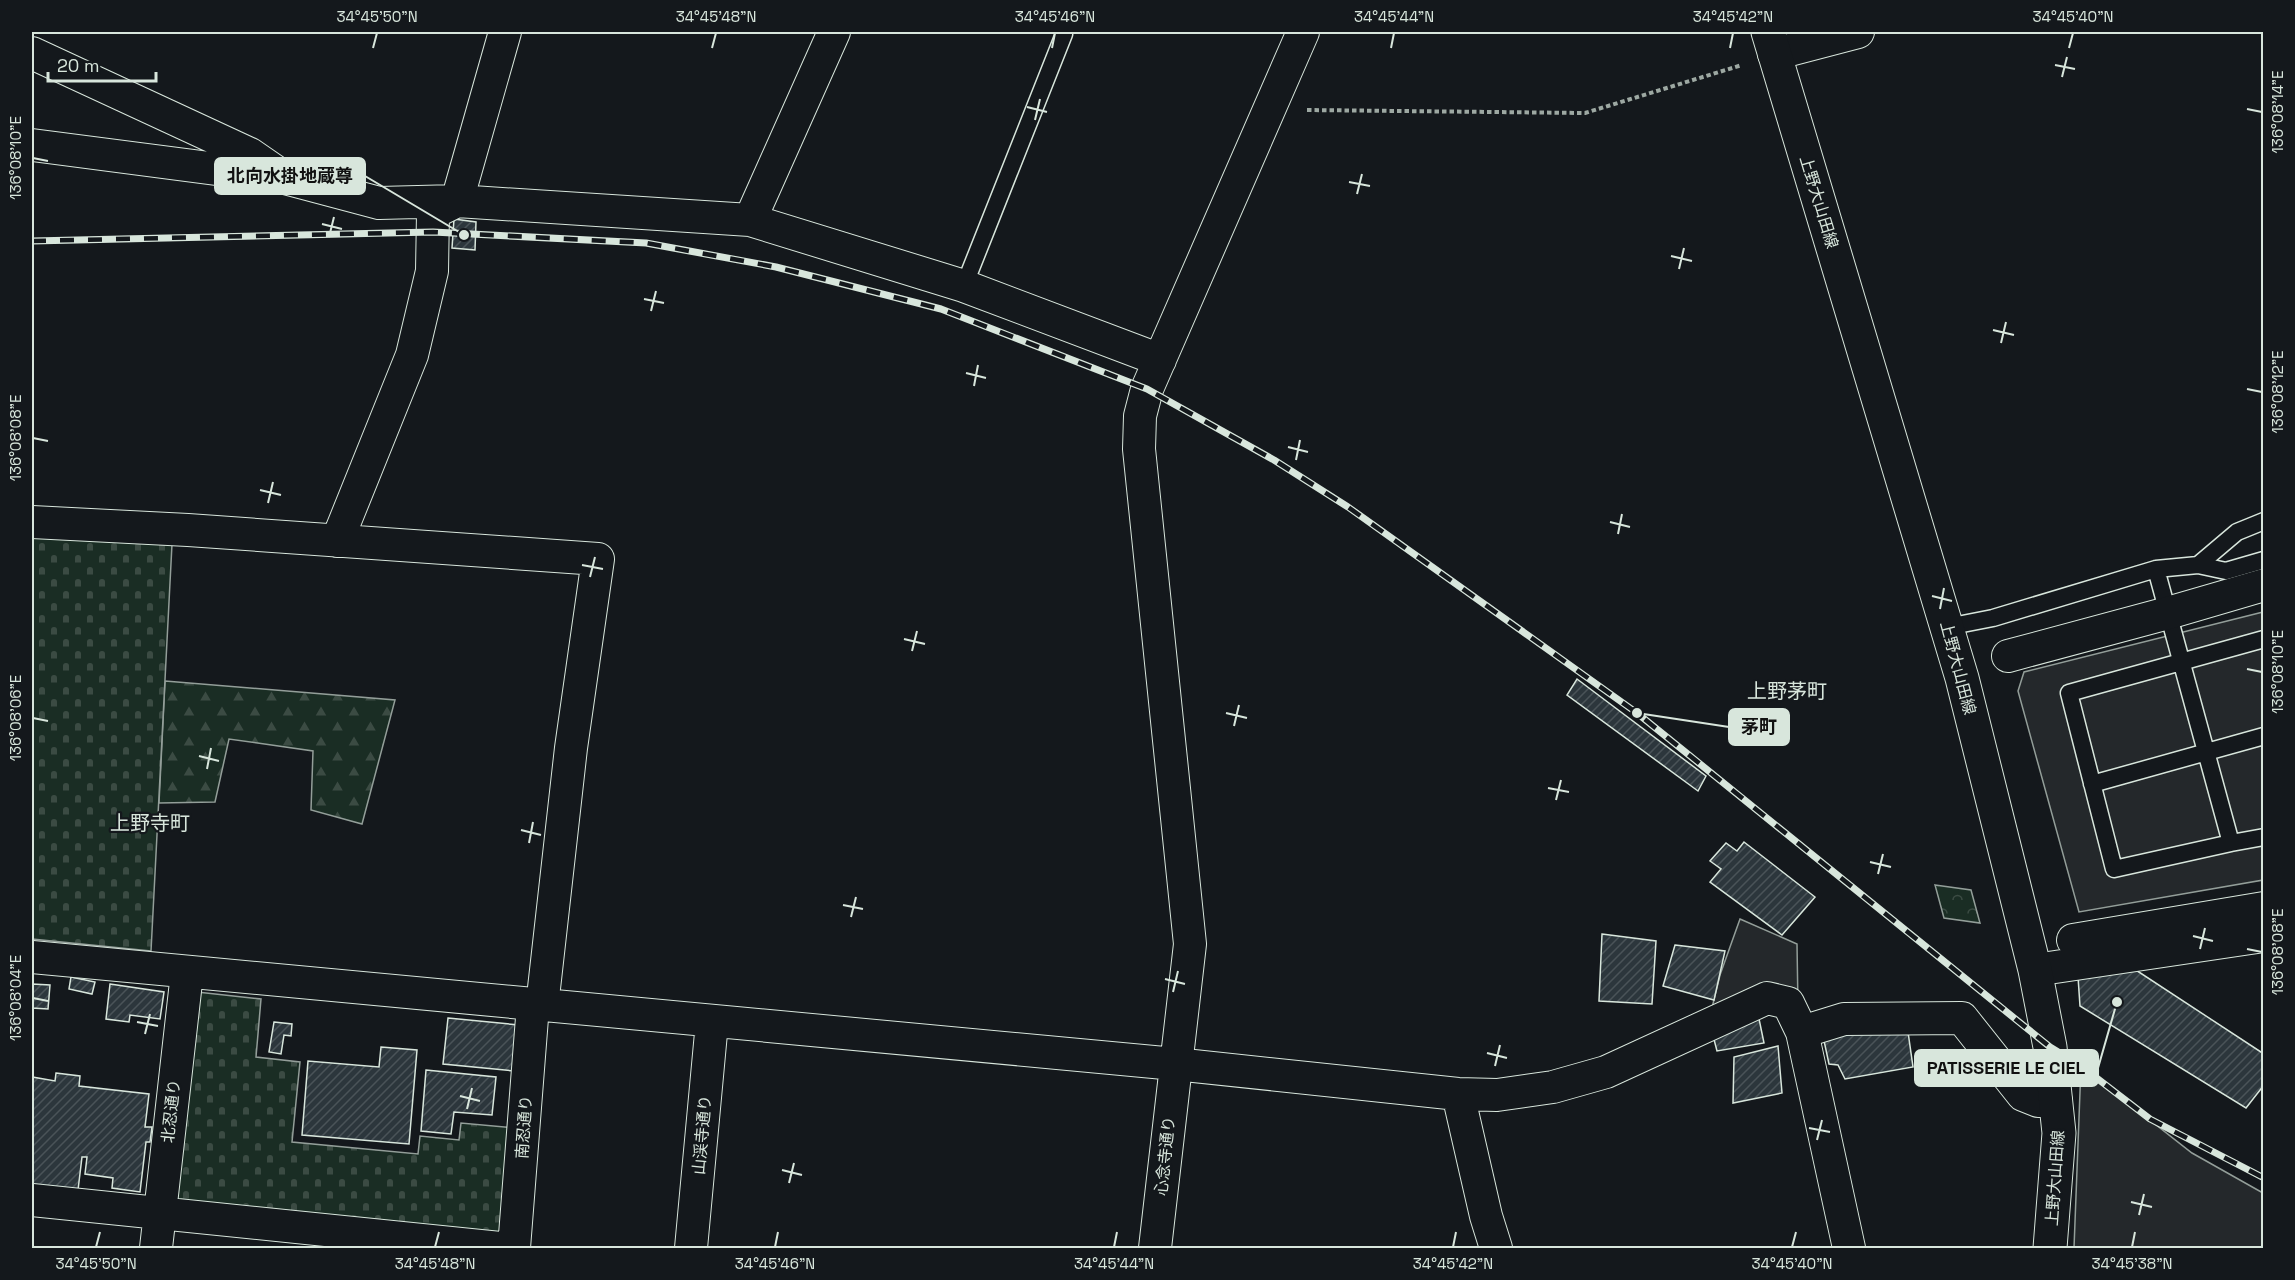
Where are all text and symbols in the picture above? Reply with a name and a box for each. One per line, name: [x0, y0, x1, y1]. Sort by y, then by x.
text: 34°45'50"N: [336, 7, 418, 26]
text: 34°45'48"N: [676, 7, 756, 26]
text: 34°45'46"N: [1015, 7, 1095, 26]
text: 34°45'44"N: [1354, 7, 1434, 26]
text: 34°45'42"N: [1693, 7, 1773, 26]
text: 34°45'40"N: [2033, 7, 2113, 26]
scale bar: [48, 45, 156, 83]
text: 20 m: [57, 54, 100, 77]
text: 136°08'14"E: [2268, 71, 2287, 153]
text: 136°08'10"E: [6, 116, 25, 200]
street label: 上野大山田線: [1795, 153, 1843, 251]
callout: 北向水掛地蔵尊: [215, 158, 365, 194]
text: 北向水掛地蔵尊: [227, 164, 353, 187]
text: 136°08'12"E: [2268, 350, 2287, 434]
text: 136°08'08"E: [6, 395, 25, 481]
street label: 上野大山田線: [1935, 619, 1981, 717]
text: 136°08'10"E: [2268, 630, 2287, 714]
text: 136°08'06"E: [6, 675, 25, 761]
district label: 上野茅町: [1747, 678, 1827, 704]
callout: 茅町: [1729, 709, 1789, 745]
text: 茅町: [1741, 715, 1777, 738]
district label: 上野寺町: [110, 810, 190, 836]
text: 136°08'08"E: [2268, 909, 2287, 995]
text: 136°08'04"E: [6, 955, 25, 1041]
callout: PATISSERIE LE CIEL: [1915, 1050, 2098, 1086]
text: PATISSERIE LE CIEL: [1927, 1056, 2085, 1079]
street label: 北忍通り: [157, 1078, 185, 1144]
street label: 南忍通り: [511, 1094, 537, 1160]
street label: 山渓寺通り: [688, 1094, 716, 1176]
street label: 心念寺通り: [1150, 1115, 1180, 1197]
street label: 上野大山田線: [2041, 1129, 2069, 1227]
text: 34°45'50"N: [55, 1254, 137, 1273]
text: 34°45'48"N: [395, 1254, 475, 1273]
text: 34°45'46"N: [735, 1254, 815, 1273]
text: 34°45'44"N: [1074, 1254, 1154, 1273]
text: 34°45'42"N: [1413, 1254, 1493, 1273]
text: 34°45'40"N: [1752, 1254, 1832, 1273]
text: 34°45'38"N: [2091, 1254, 2173, 1273]

